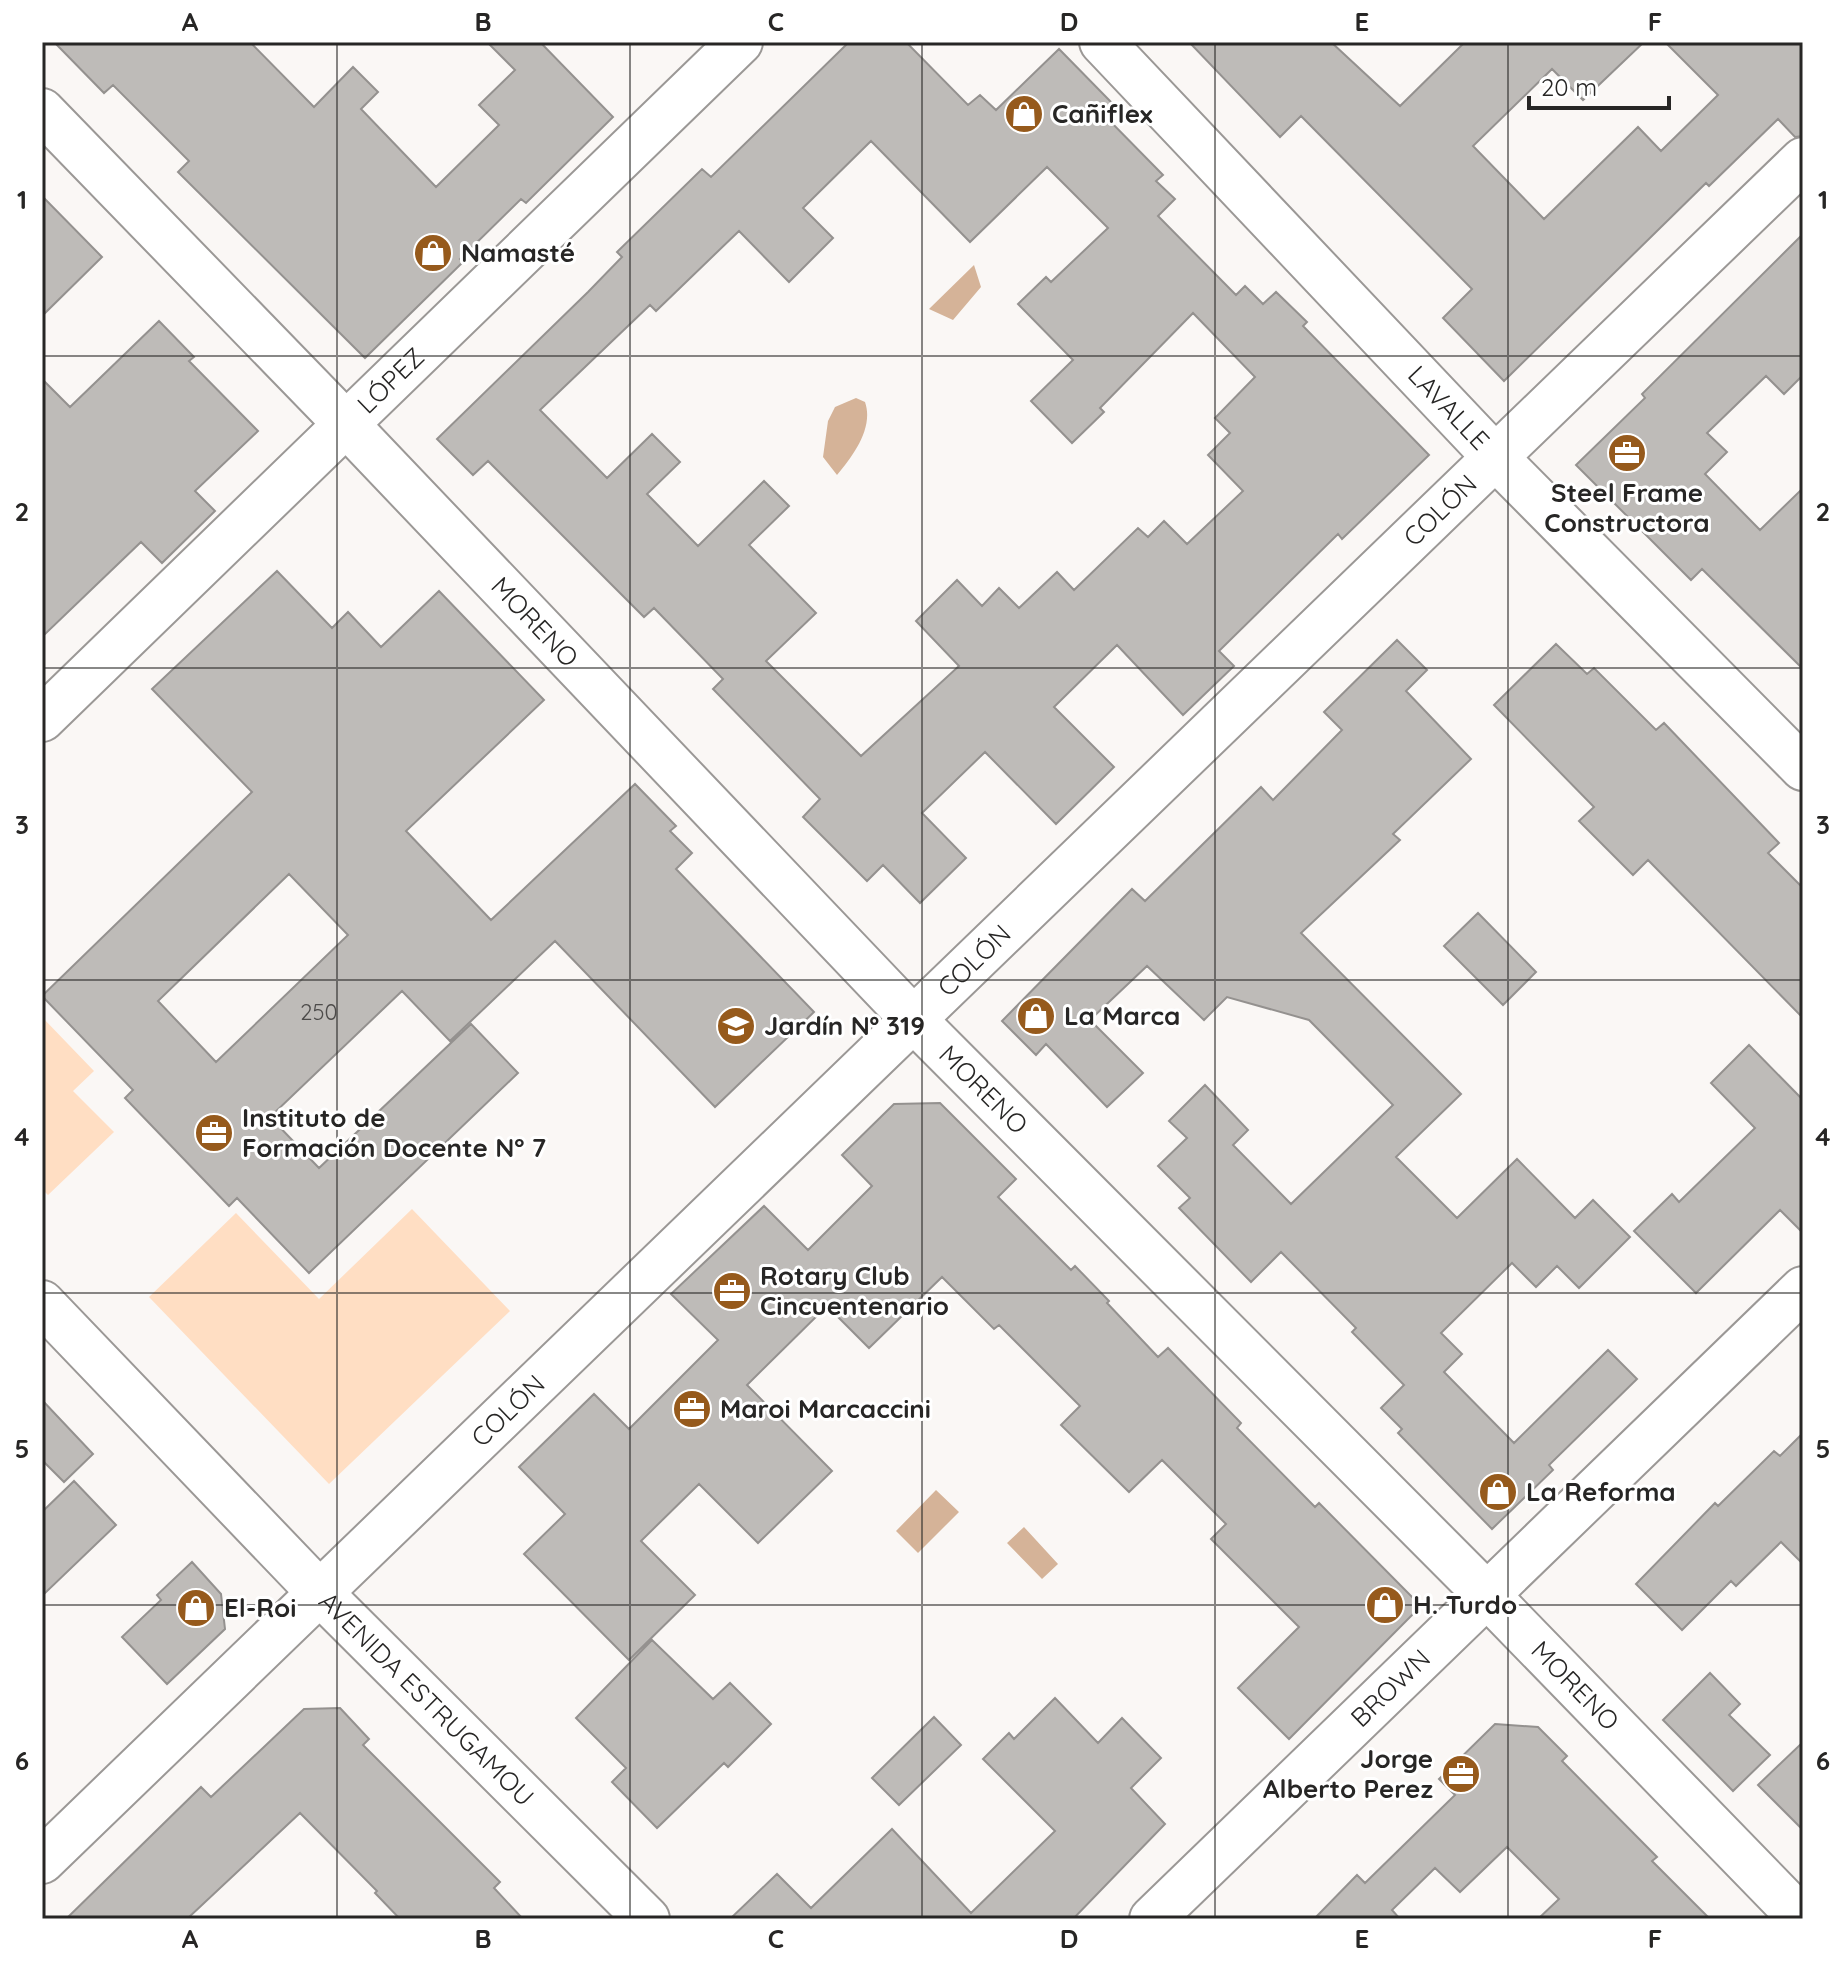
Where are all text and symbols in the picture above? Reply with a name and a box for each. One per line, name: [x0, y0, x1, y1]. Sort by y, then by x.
text: A: [182, 5, 199, 38]
text: B: [474, 5, 492, 38]
text: C: [768, 5, 784, 38]
text: D: [1060, 5, 1078, 38]
text: E: [1355, 5, 1369, 38]
text: F: [1648, 5, 1662, 38]
scale bar: [1529, 60, 1669, 110]
text: 20 m: [1541, 72, 1597, 102]
shop icon: Cañiflex: [1003, 93, 1045, 135]
place label: Cañiflex: [1052, 97, 1153, 130]
text: 1: [17, 183, 27, 216]
text: 1: [1818, 183, 1828, 216]
shop icon: Namasté: [412, 232, 454, 274]
place label: Namasté: [461, 236, 575, 269]
street label: LÓPEZ: [350, 340, 431, 420]
street label: LAVALLE: [1401, 358, 1497, 457]
office icon: Steel Frame Constructora: [1606, 432, 1648, 474]
street label: COLÓN: [1396, 467, 1484, 553]
place label: Steel Frame Constructora: [1544, 476, 1710, 539]
text: 2: [15, 495, 29, 528]
text: 2: [1816, 495, 1830, 528]
street label: MORENO: [484, 570, 586, 674]
text: 3: [15, 808, 29, 841]
text: 3: [1816, 808, 1830, 841]
street label: COLÓN: [930, 917, 1017, 1003]
shop icon: La Marca: [1015, 995, 1057, 1037]
house number: 250: [300, 998, 338, 1026]
place label: La Marca: [1064, 999, 1180, 1032]
school or university icon: Jardín Nº 319: [715, 1005, 757, 1047]
place label: Jardín Nº 319: [764, 1009, 925, 1042]
street label: MORENO: [932, 1038, 1035, 1141]
place label: Instituto de Formación Docente N° 7: [242, 1101, 546, 1164]
office icon: Instituto de Formación Docente N° 7: [193, 1112, 235, 1154]
text: 4: [14, 1120, 30, 1153]
text: 4: [1815, 1120, 1831, 1153]
place label: Rotary Club Cincuentenario: [760, 1259, 949, 1322]
office icon: Rotary Club Cincuentenario: [711, 1270, 753, 1312]
street label: COLÓN: [464, 1367, 551, 1453]
office icon: Maroi Marcaccini: [671, 1388, 713, 1430]
place label: Maroi Marcaccini: [720, 1392, 931, 1425]
text: 5: [15, 1432, 29, 1465]
text: 5: [1816, 1432, 1830, 1465]
shop icon: La Reforma: [1477, 1471, 1519, 1513]
place label: La Reforma: [1526, 1475, 1676, 1508]
shop icon: H. Turdo: [1364, 1584, 1406, 1626]
street label: AVENIDA ESTRUGAMOU: [312, 1585, 541, 1813]
shop icon: El-Roi: [175, 1587, 217, 1629]
place label: H. Turdo: [1413, 1588, 1517, 1621]
place label: El-Roi: [224, 1591, 296, 1624]
street label: MORENO: [1525, 1634, 1627, 1737]
street label: BROWN: [1344, 1642, 1437, 1734]
place label: Jorge Alberto Perez: [1263, 1742, 1433, 1805]
text: 6: [15, 1744, 29, 1777]
text: 6: [1816, 1744, 1830, 1777]
office icon: Jorge Alberto Perez: [1440, 1753, 1482, 1795]
text: A: [182, 1922, 199, 1955]
text: B: [474, 1922, 492, 1955]
text: C: [768, 1922, 784, 1955]
text: D: [1060, 1922, 1078, 1955]
text: E: [1355, 1922, 1369, 1955]
text: F: [1648, 1922, 1662, 1955]

